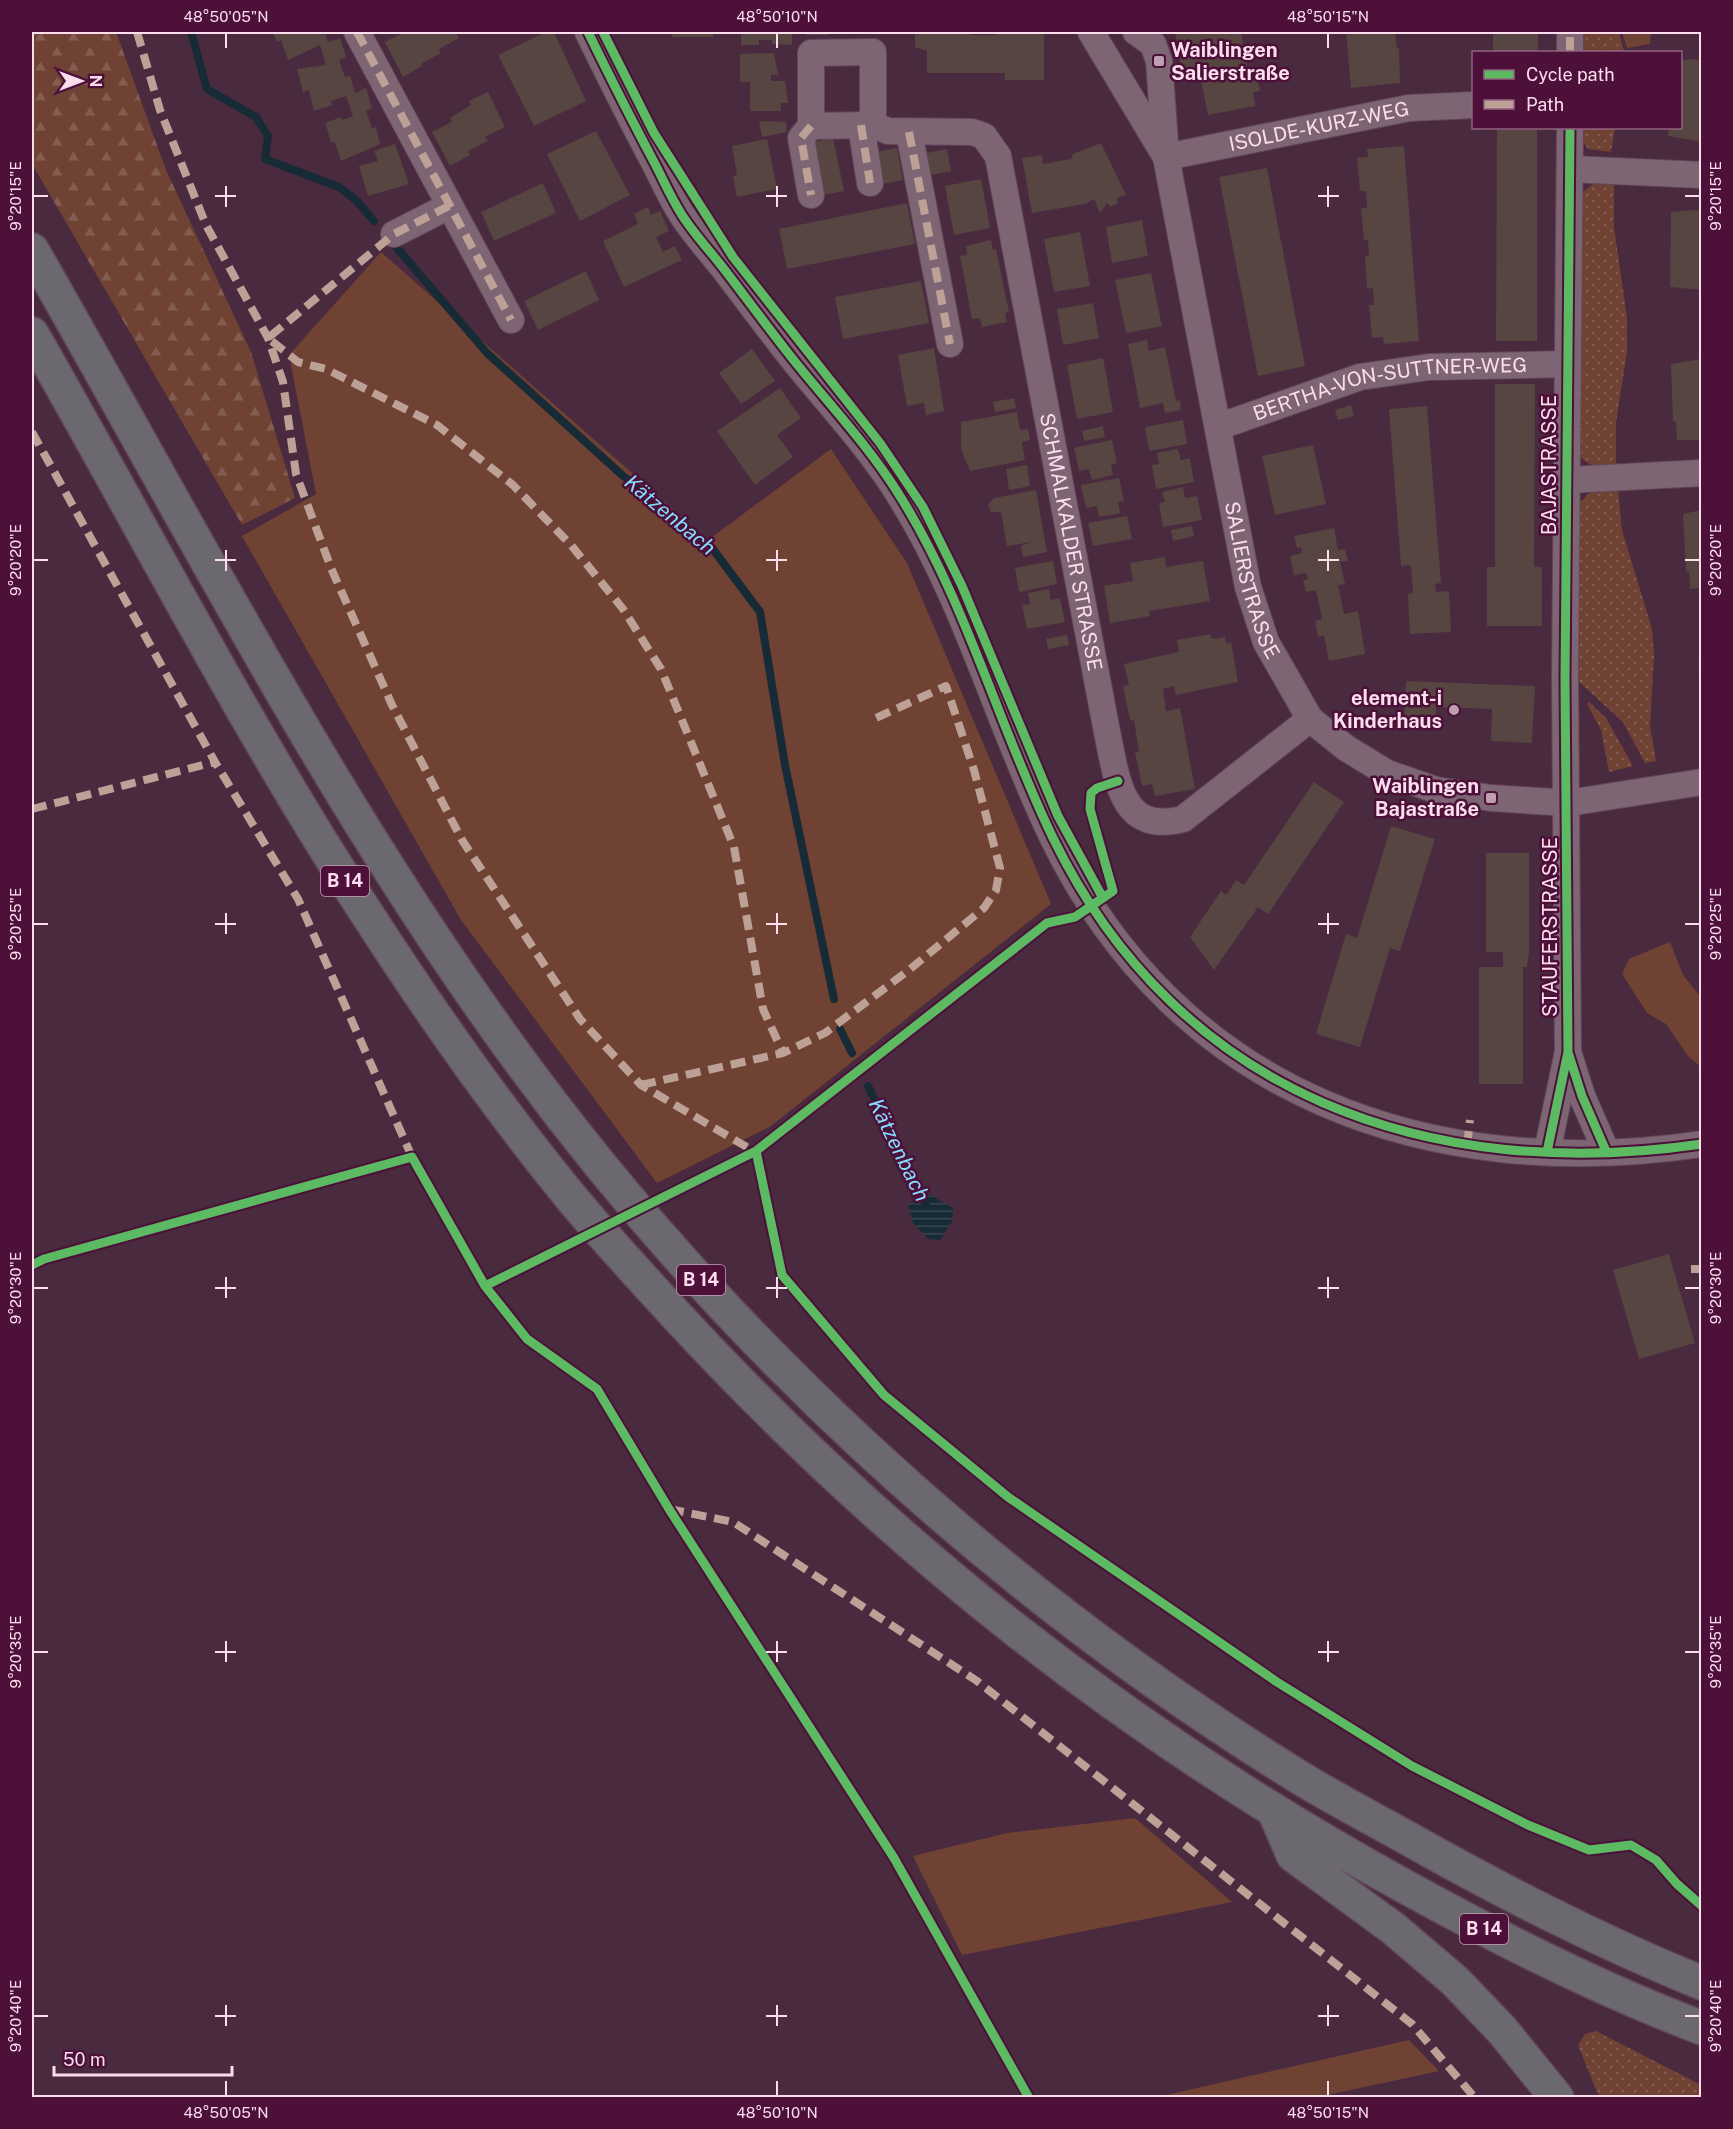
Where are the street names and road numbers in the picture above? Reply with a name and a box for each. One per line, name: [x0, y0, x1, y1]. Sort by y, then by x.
street label: ISOLDE-KURZ-WEG: [1227, 96, 1411, 156]
street label: BERTHA-VON-SUTTNER-WEG: [1250, 353, 1527, 426]
street label: BAJASTRASSE: [1537, 395, 1561, 535]
street label: SCHMALKALDER STRASSE: [1035, 411, 1107, 673]
street label: SALIERSTRASSE: [1220, 499, 1285, 663]
street label: STAUFERSTRASSE: [1538, 837, 1562, 1017]
road number: B 14: [321, 866, 369, 896]
road number: B 14: [677, 1265, 725, 1295]
road number: B 14: [1460, 1914, 1508, 1944]

